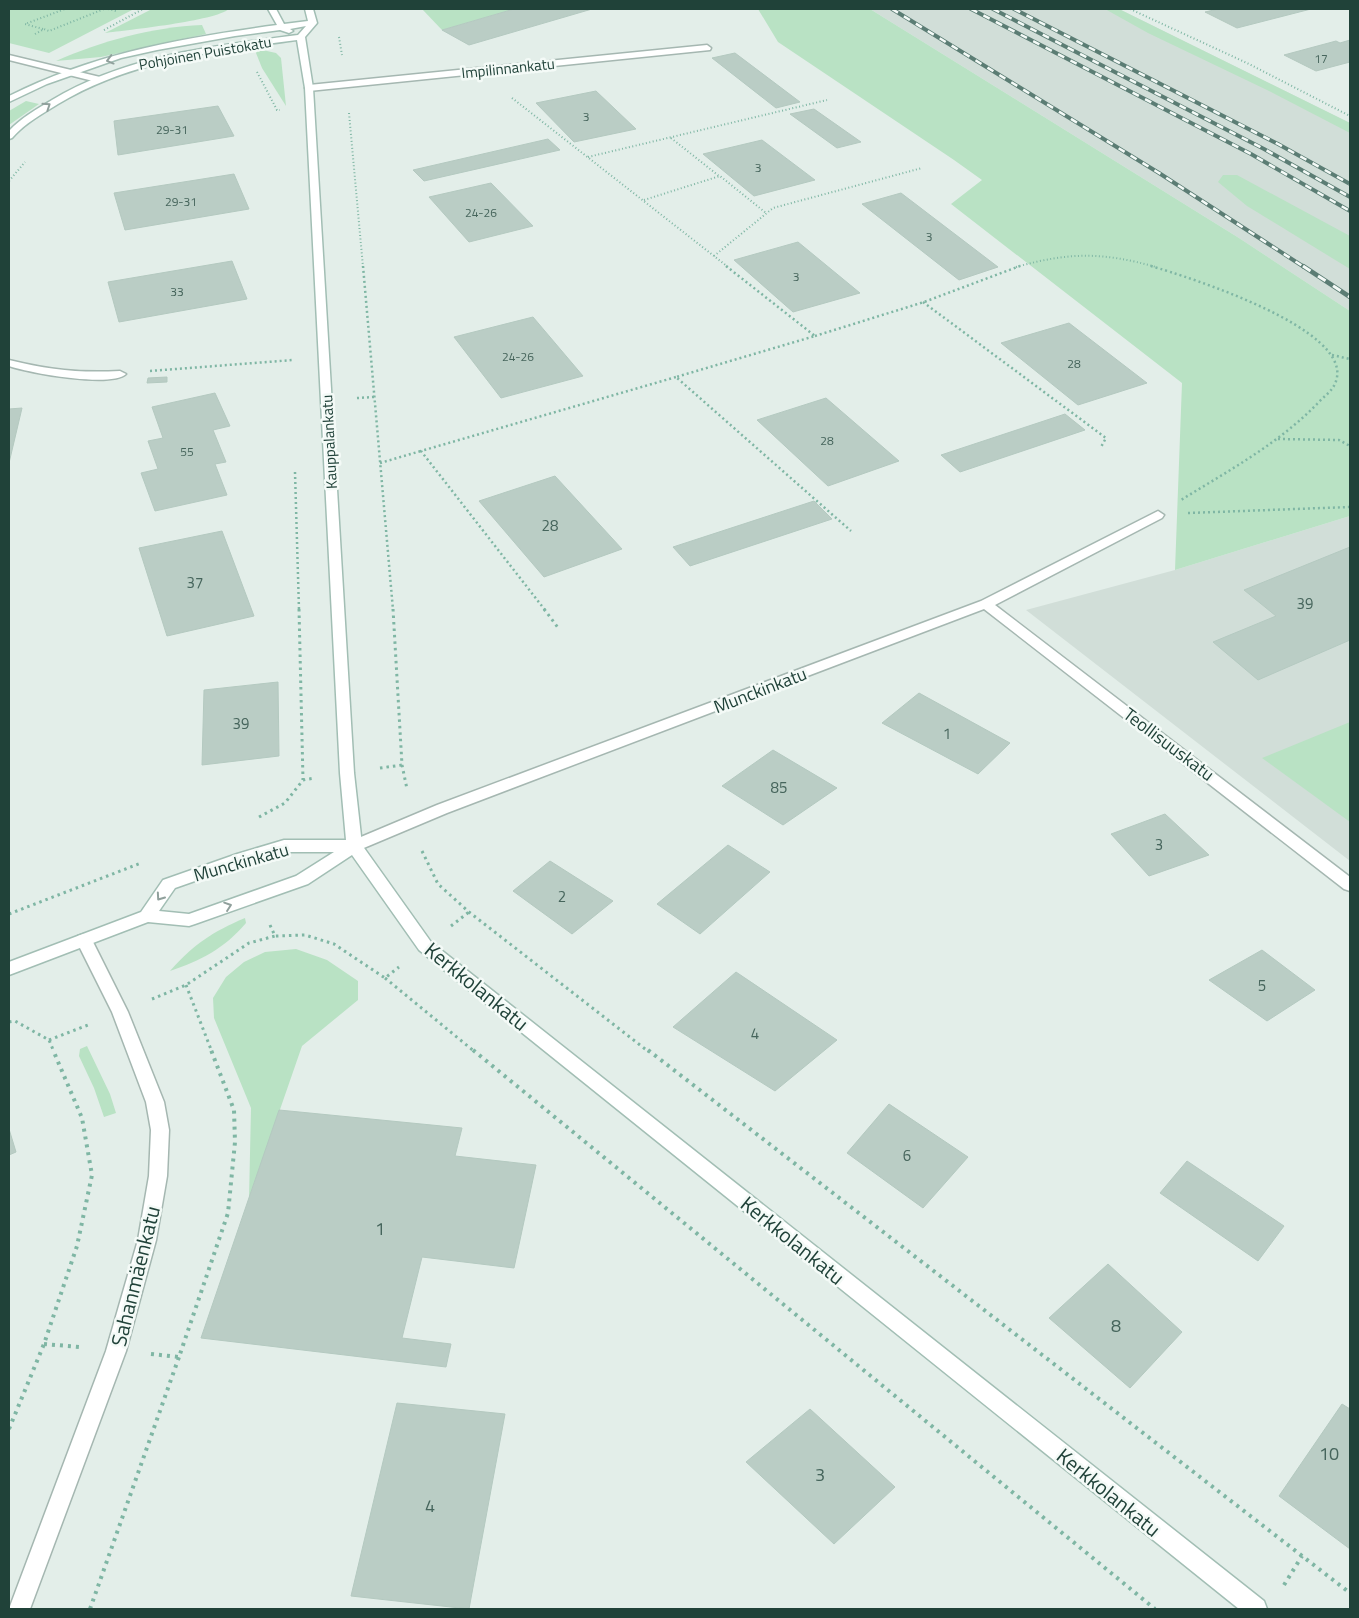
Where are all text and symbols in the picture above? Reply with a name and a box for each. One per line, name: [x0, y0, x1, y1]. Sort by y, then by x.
street label: Pohjoinen Puistokatu: [137, 30, 273, 76]
house number: 17: [1314, 49, 1328, 68]
street label: Impilinnankatu: [460, 52, 556, 84]
one-way arrow: [106, 54, 114, 64]
one-way arrow: [42, 103, 51, 112]
house number: 3: [583, 107, 589, 126]
house number: 29-31: [156, 120, 188, 139]
house number: 3: [755, 158, 761, 177]
house number: 29-31: [165, 192, 197, 211]
house number: 24-26: [465, 203, 497, 222]
house number: 3: [926, 227, 932, 246]
house number: 3: [793, 267, 799, 286]
house number: 33: [170, 282, 184, 301]
house number: 24-26: [502, 347, 534, 366]
house number: 28: [1067, 354, 1081, 373]
street label: Kauppalankatu: [315, 394, 343, 490]
house number: 28: [820, 431, 834, 450]
house number: 55: [180, 442, 194, 461]
house number: 28: [542, 514, 558, 537]
house number: 37: [187, 571, 203, 594]
house number: 39: [1297, 592, 1313, 615]
street label: Munckinkatu: [709, 660, 811, 720]
street label: Teollisuuskatu: [1118, 701, 1220, 787]
house number: 39: [233, 712, 249, 735]
house number: 1: [943, 722, 951, 745]
house number: 85: [771, 776, 787, 799]
house number: 3: [1155, 833, 1163, 856]
street label: Munckinkatu: [190, 836, 292, 888]
house number: 2: [558, 885, 566, 908]
one-way arrow: [157, 891, 166, 900]
one-way arrow: [223, 902, 232, 912]
street label: Kerkkolankatu: [418, 934, 536, 1038]
house number: 5: [1258, 974, 1266, 997]
house number: 4: [751, 1022, 759, 1045]
house number: 6: [903, 1144, 911, 1167]
street label: Kerkkolankatu: [734, 1188, 852, 1292]
street label: Sahanmäenkatu: [102, 1202, 168, 1350]
house number: 1: [375, 1215, 385, 1242]
house number: 8: [1111, 1312, 1121, 1339]
street label: Kerkkolankatu: [1050, 1440, 1168, 1544]
house number: 10: [1319, 1440, 1339, 1467]
house number: 3: [815, 1461, 825, 1488]
house number: 4: [425, 1492, 435, 1519]

